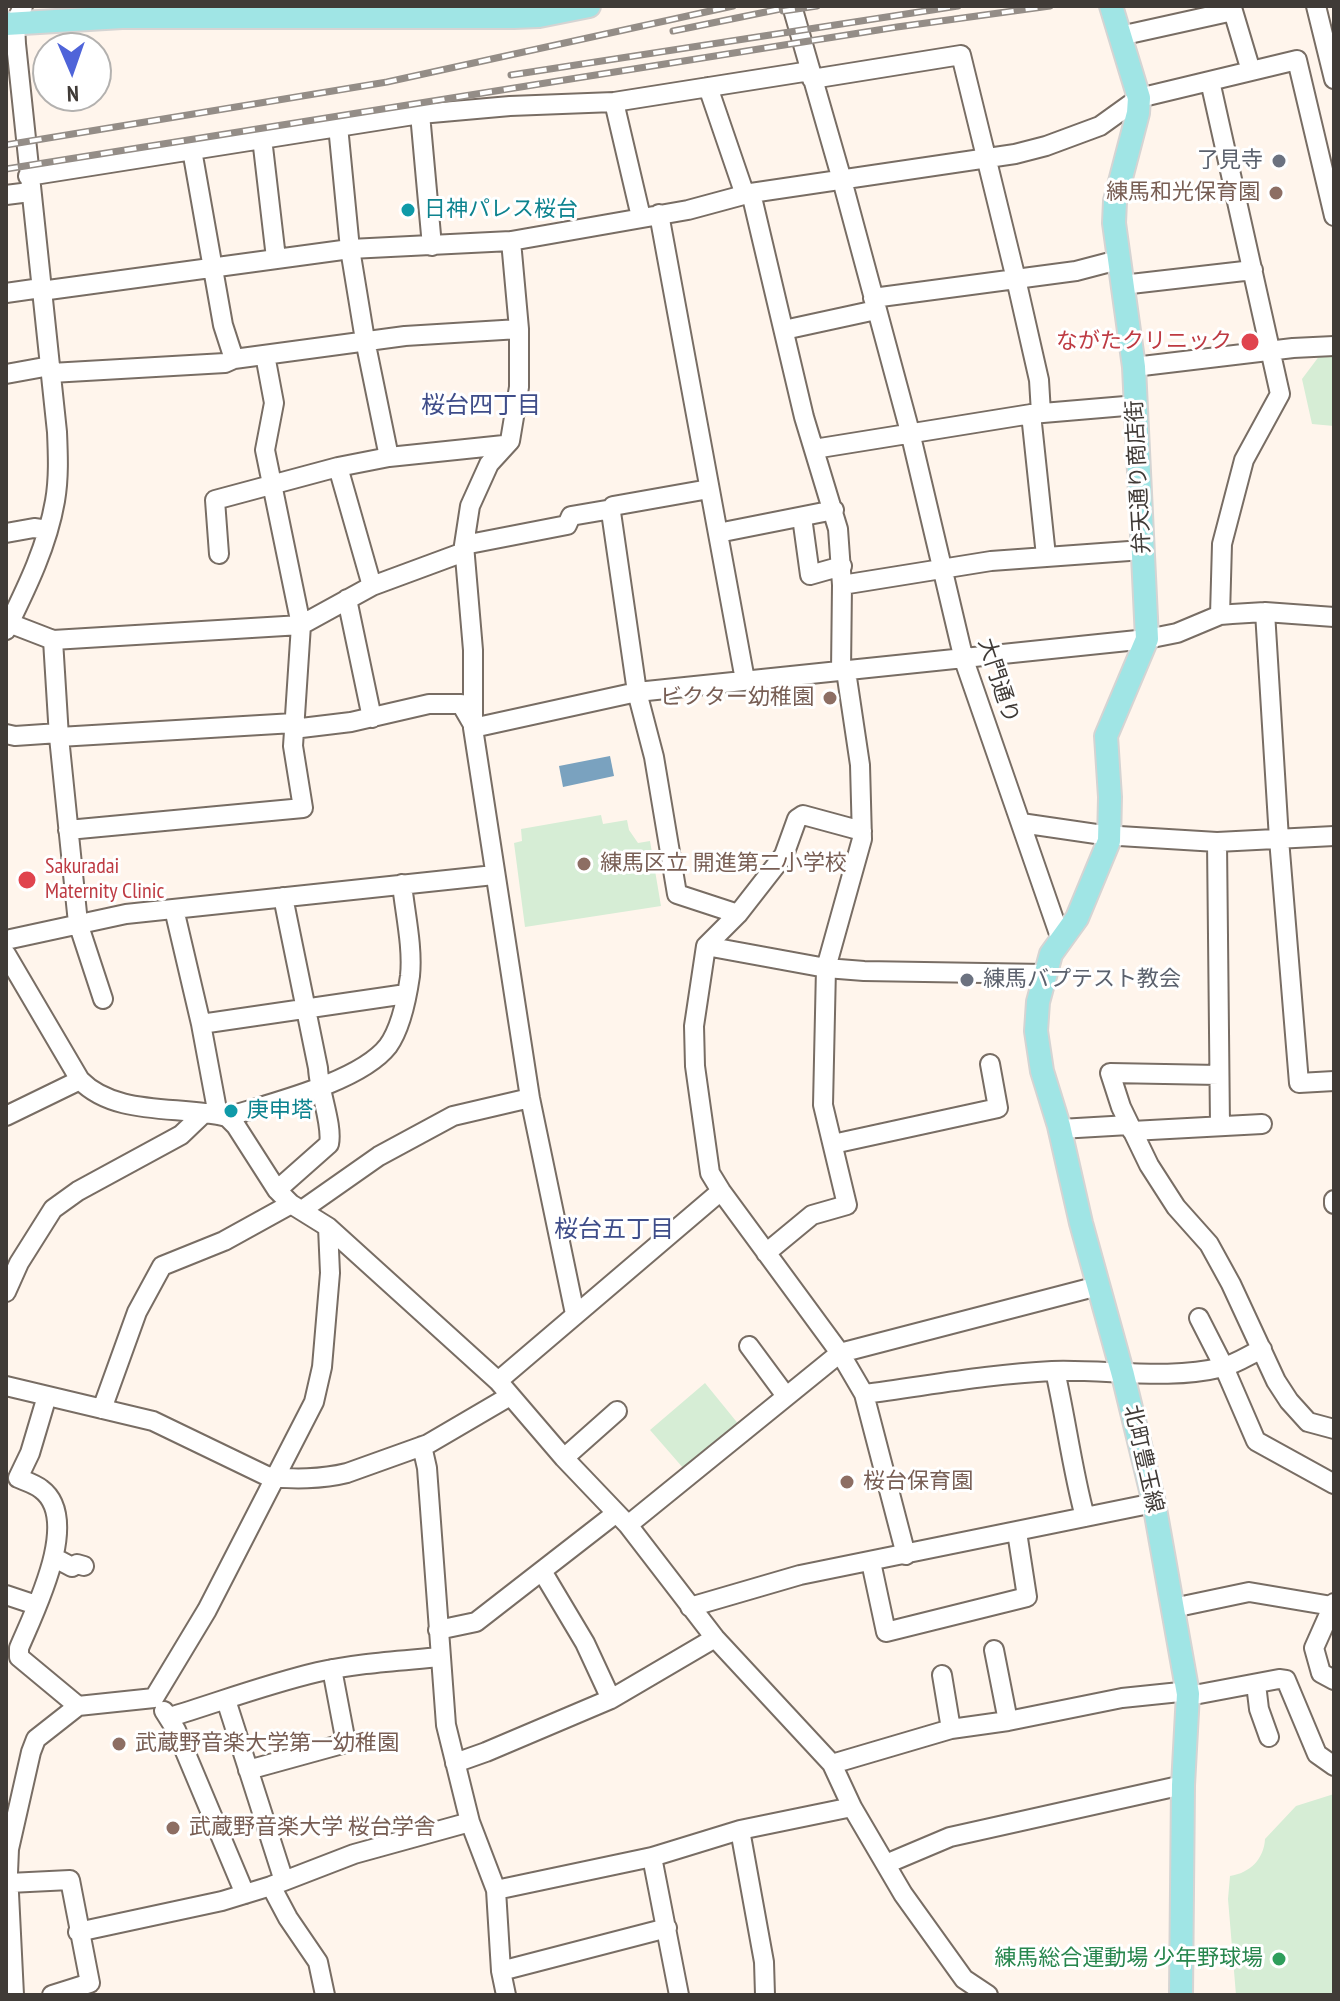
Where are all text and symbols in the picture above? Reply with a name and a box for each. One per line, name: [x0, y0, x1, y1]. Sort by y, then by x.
north arrow: [32, 32, 112, 112]
text: N: [66, 80, 79, 108]
place label: 了見寺: [1197, 148, 1263, 174]
marker: 了見寺: [1270, 152, 1288, 170]
place label: 練馬和光保育園: [1106, 180, 1260, 206]
marker: 練馬和光保育園: [1267, 184, 1285, 202]
place label: 日神パレス桜台: [424, 197, 578, 223]
marker: 日神パレス桜台: [399, 201, 417, 219]
place label: ながたクリニック: [1056, 329, 1232, 355]
marker: ながたクリニック: [1239, 331, 1261, 353]
district label: 桜台四丁目: [421, 392, 541, 420]
street label: 弁天通り商店街: [1122, 399, 1156, 555]
street label: 大門通り: [972, 635, 1024, 727]
place label: ビクター幼稚園: [660, 685, 814, 711]
marker: ビクター幼稚園: [821, 689, 839, 707]
place label: 練馬区立 開進第二小学校: [600, 851, 847, 877]
place label: Sakuradai Maternity Clinic: [45, 854, 164, 906]
marker: 練馬区立 開進第二小学校: [575, 855, 593, 873]
marker: Sakuradai Maternity Clinic: [16, 869, 38, 891]
place label: 練馬バプテスト教会: [983, 967, 1181, 993]
marker: 練馬バプテスト教会: [958, 971, 976, 989]
place label: 庚申塔: [247, 1098, 313, 1124]
marker: 庚申塔: [222, 1102, 240, 1120]
district label: 桜台五丁目: [554, 1216, 674, 1244]
street label: 北町豊玉線: [1118, 1402, 1168, 1516]
place label: 桜台保育園: [863, 1469, 973, 1495]
marker: 桜台保育園: [838, 1473, 856, 1491]
place label: 武蔵野音楽大学第一幼稚園: [135, 1731, 399, 1757]
marker: 武蔵野音楽大学第一幼稚園: [110, 1735, 128, 1753]
place label: 武蔵野音楽大学 桜台学舎: [189, 1815, 436, 1841]
marker: 武蔵野音楽大学 桜台学舎: [164, 1819, 182, 1837]
place label: 練馬総合運動場 少年野球場: [994, 1946, 1263, 1972]
marker: 練馬総合運動場 少年野球場: [1270, 1950, 1288, 1968]

